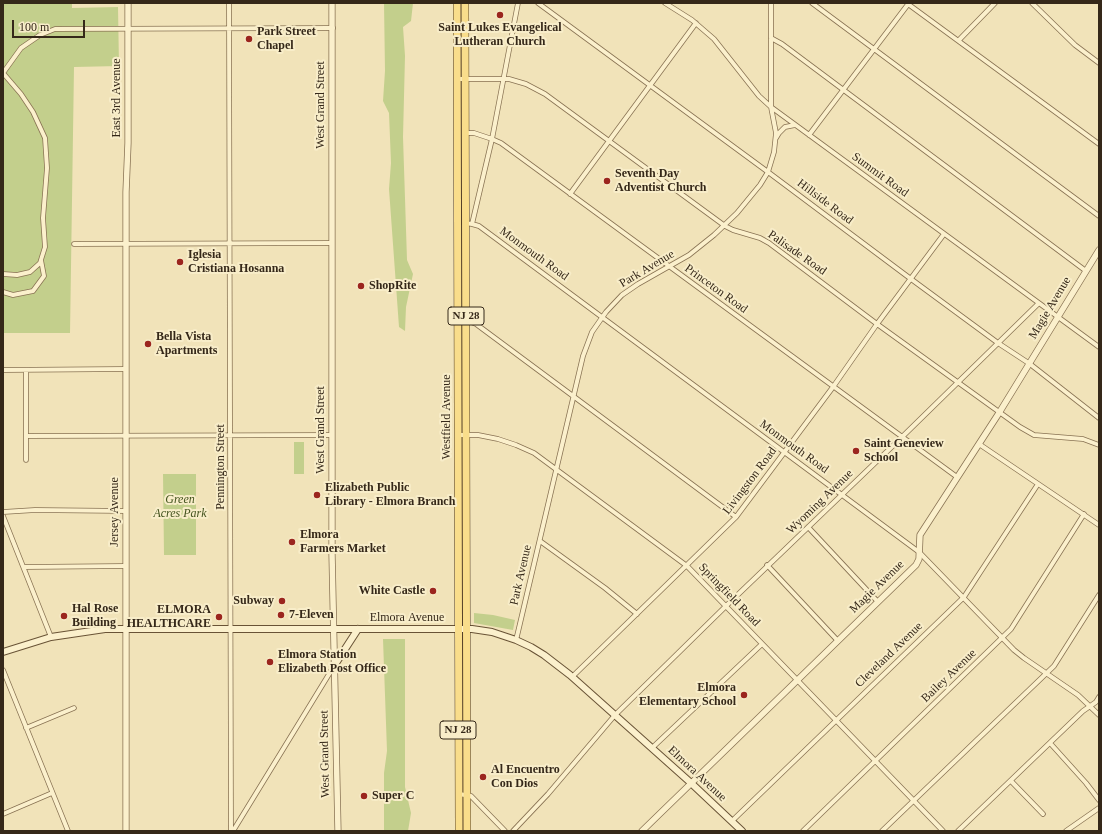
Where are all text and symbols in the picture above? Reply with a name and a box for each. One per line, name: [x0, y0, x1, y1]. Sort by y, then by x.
marker: Saint Lukes Evangelical Lutheran Church: [495, 10, 505, 20]
scale bar: [14, 12, 87, 38]
text: 100 m: [19, 20, 49, 34]
place label: Saint Lukes Evangelical Lutheran Church: [438, 21, 562, 49]
place label: Park Street Chapel: [257, 25, 316, 53]
marker: Park Street Chapel: [244, 34, 254, 44]
street label: East 3rd Avenue: [110, 58, 124, 138]
street label: West Grand Street: [314, 61, 328, 149]
street label: Summit Road: [849, 150, 911, 200]
place label: Seventh Day Adventist Church: [615, 167, 706, 195]
marker: Seventh Day Adventist Church: [602, 176, 612, 186]
street label: Hillside Road: [794, 176, 856, 228]
street label: Monmouth Road: [497, 224, 571, 284]
street label: Palisade Road: [765, 228, 829, 278]
street label: Park Avenue: [617, 247, 677, 291]
place label: Iglesia Cristiana Hosanna: [188, 248, 284, 276]
marker: Iglesia Cristiana Hosanna: [175, 257, 185, 267]
street label: Princeton Road: [682, 261, 750, 317]
street label: Magie Avenue: [1026, 274, 1074, 342]
place label: ShopRite: [369, 279, 416, 293]
marker: ShopRite: [356, 281, 366, 291]
road number: NJ 28: [448, 307, 484, 325]
place label: Bella Vista Apartments: [156, 330, 217, 358]
marker: Bella Vista Apartments: [143, 339, 153, 349]
street label: Westfield Avenue: [440, 374, 454, 460]
street label: West Grand Street: [314, 386, 328, 474]
street label: Monmouth Road: [757, 417, 831, 477]
street label: Pennington Street: [214, 424, 228, 510]
place label: Saint Geneview School: [864, 437, 944, 465]
street label: Livingston Road: [720, 445, 780, 517]
marker: Saint Geneview School: [851, 446, 861, 456]
street label: Wyoming Avenue: [784, 467, 856, 537]
street label: Jersey Avenue: [108, 477, 122, 547]
place label: Elizabeth Public Library - Elmora Branch: [325, 481, 455, 509]
marker: Elizabeth Public Library - Elmora Branch: [312, 490, 322, 500]
park label: Green Acres Park: [153, 493, 207, 521]
place label: Elmora Farmers Market: [300, 528, 386, 556]
marker: Elmora Farmers Market: [287, 537, 297, 547]
street label: Park Avenue: [507, 543, 535, 607]
street label: Magie Avenue: [847, 557, 907, 617]
street label: Springfield Road: [695, 560, 763, 630]
place label: White Castle: [359, 584, 425, 598]
marker: White Castle: [428, 586, 438, 596]
place label: Subway: [233, 594, 274, 608]
marker: Subway: [277, 596, 287, 606]
place label: Hal Rose Building: [72, 602, 118, 630]
place label: ELMORA HEALTHCARE: [127, 603, 211, 631]
place label: 7-Eleven: [289, 608, 334, 622]
marker: 7-Eleven: [276, 610, 286, 620]
marker: Hal Rose Building: [59, 611, 69, 621]
street label: Elmora Avenue: [370, 611, 444, 625]
marker: ELMORA HEALTHCARE: [214, 612, 224, 622]
street label: Cleveland Avenue: [852, 619, 926, 691]
street label: Bailey Avenue: [919, 646, 979, 706]
place label: Elmora Station Elizabeth Post Office: [278, 648, 386, 676]
marker: Elmora Station Elizabeth Post Office: [265, 657, 275, 667]
place label: Elmora Elementary School: [639, 681, 736, 709]
marker: Elmora Elementary School: [739, 690, 749, 700]
street label: West Grand Street: [317, 710, 333, 798]
road number: NJ 28: [440, 721, 476, 739]
street label: Elmora Avenue: [665, 743, 729, 805]
place label: Al Encuentro Con Dios: [491, 763, 560, 791]
marker: Al Encuentro Con Dios: [478, 772, 488, 782]
place label: Super C: [372, 789, 414, 803]
marker: Super C: [359, 791, 369, 801]

